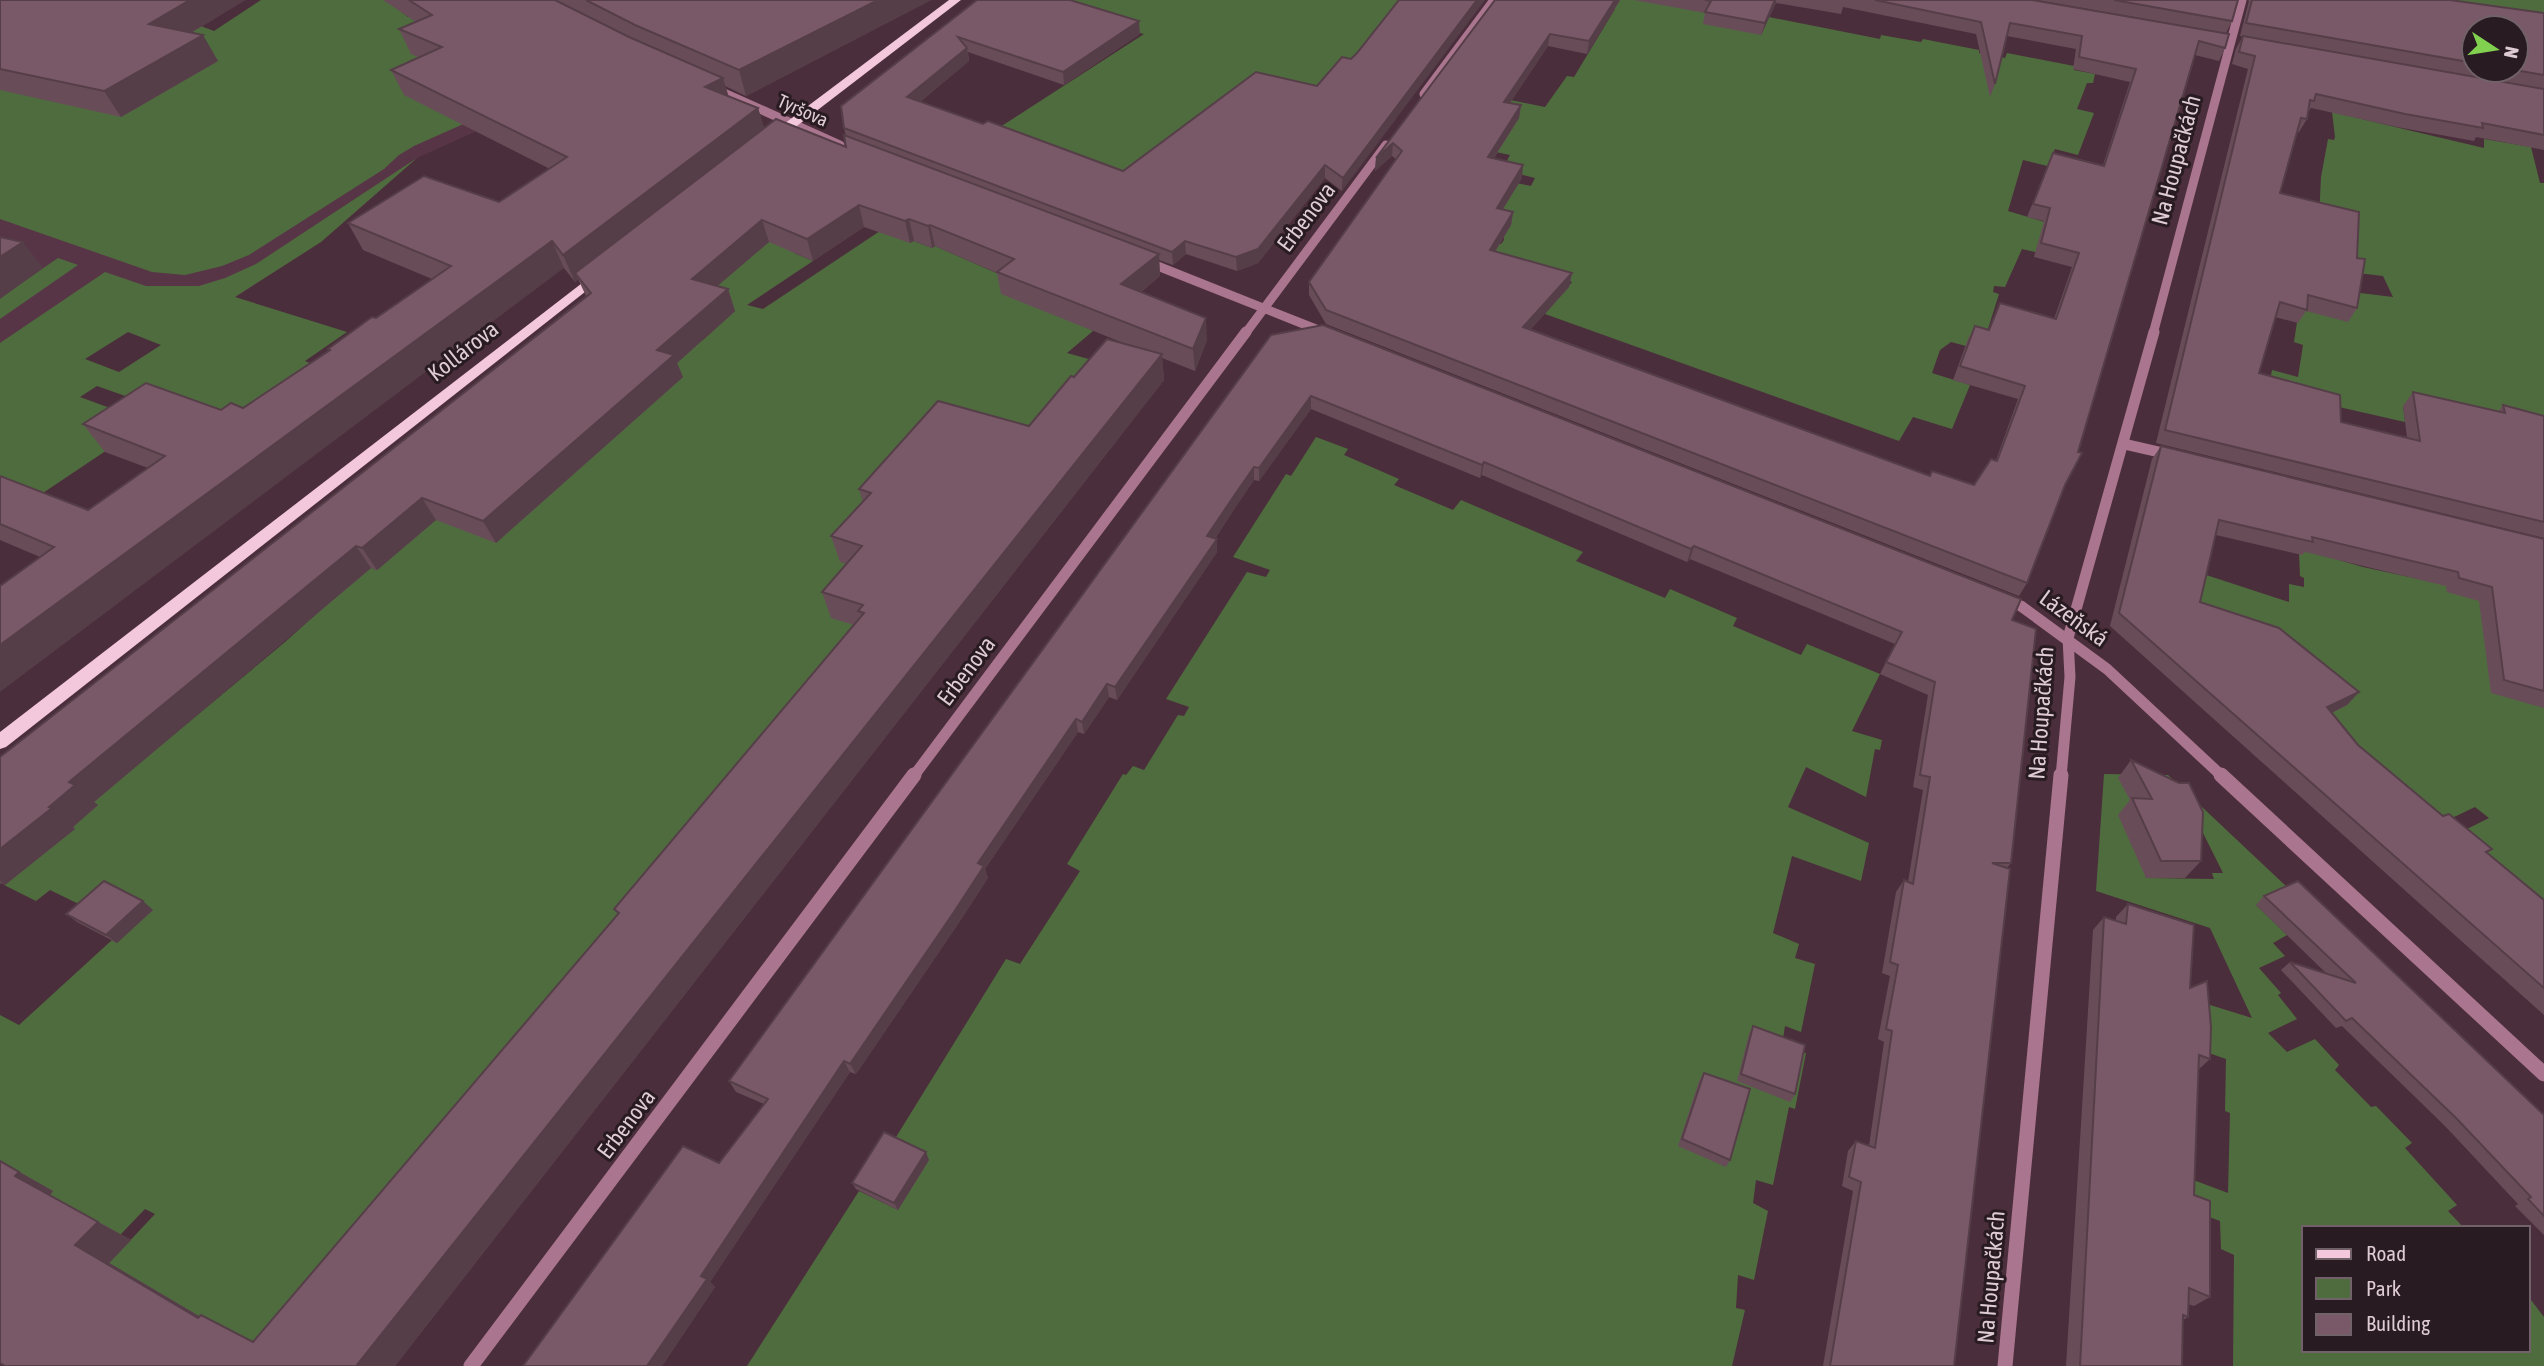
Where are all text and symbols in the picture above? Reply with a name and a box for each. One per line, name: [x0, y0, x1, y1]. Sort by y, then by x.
north arrow: [2460, 14, 2530, 84]
text: N: [2500, 45, 2524, 60]
street label: Tyršova: [774, 89, 832, 131]
street label: Na Houpačkách: [2146, 92, 2206, 228]
street label: Erbenova: [1272, 177, 1340, 257]
street label: Kollárova: [423, 316, 503, 386]
street label: Lázeňská: [2035, 585, 2113, 651]
street label: Erbenova: [932, 631, 1000, 711]
street label: Na Houpačkách: [2023, 646, 2059, 780]
street label: Erbenova: [592, 1084, 660, 1164]
street label: Na Houpačkách: [1972, 1209, 2010, 1345]
legend: [2302, 1226, 2530, 1352]
text: Road: [2366, 1241, 2406, 1265]
text: Park: [2366, 1276, 2401, 1300]
text: Building: [2366, 1311, 2430, 1335]

